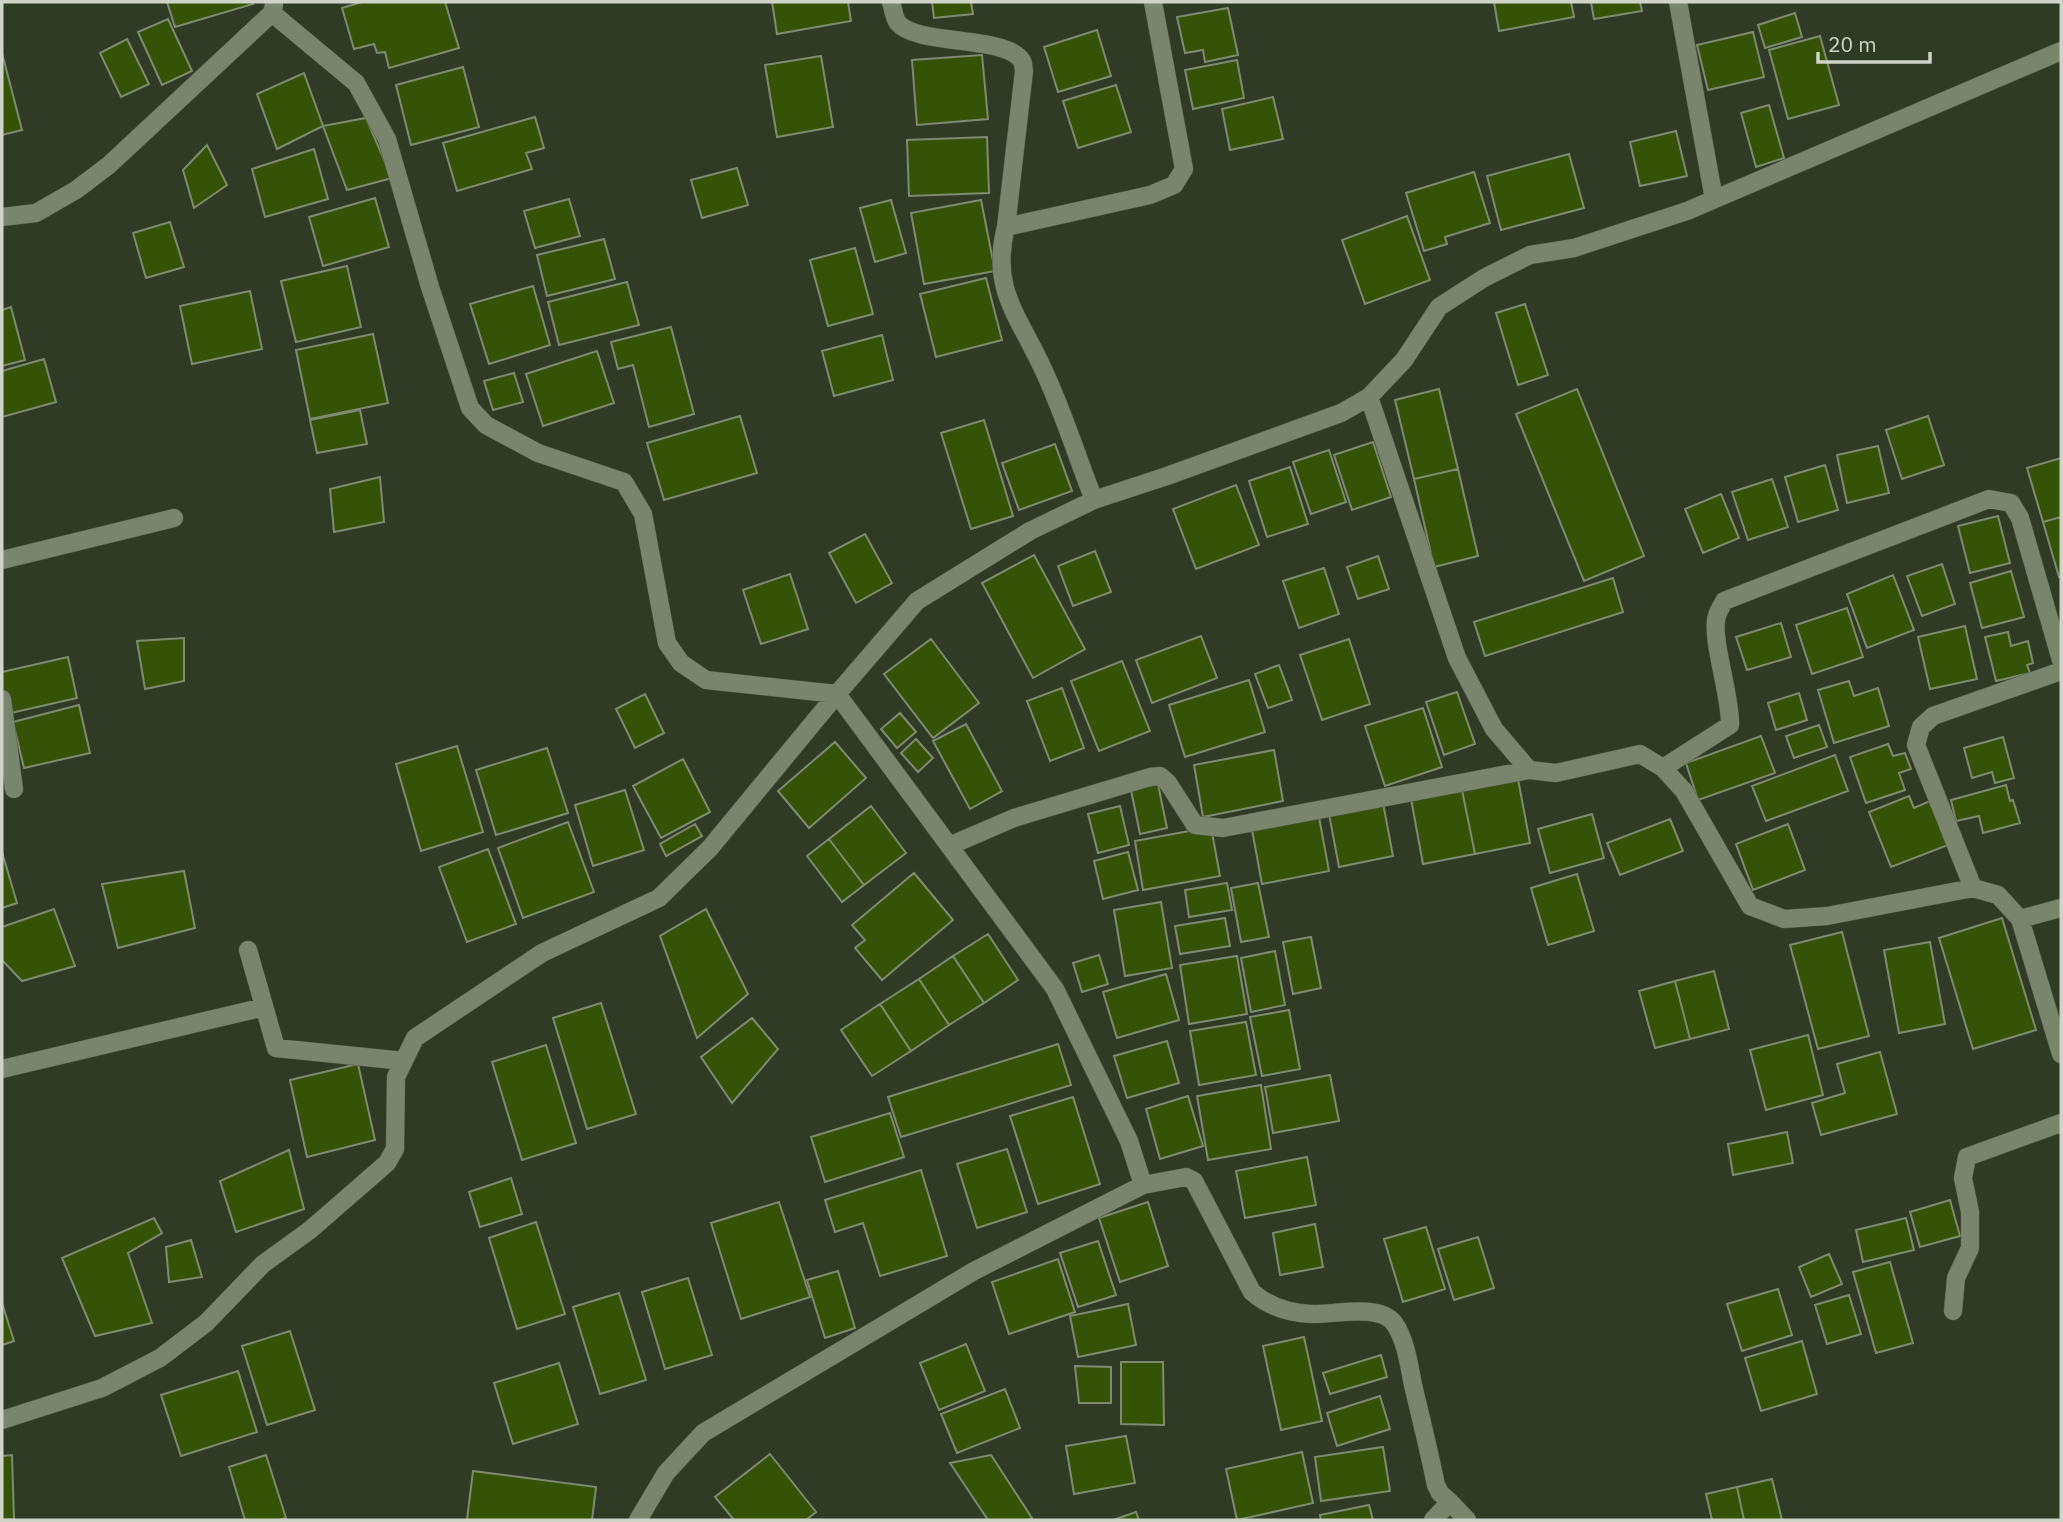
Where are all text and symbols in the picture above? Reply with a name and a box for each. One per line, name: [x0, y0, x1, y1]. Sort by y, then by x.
scale bar: [1818, 21, 1930, 65]
text: 20 m: [1828, 30, 1877, 58]

